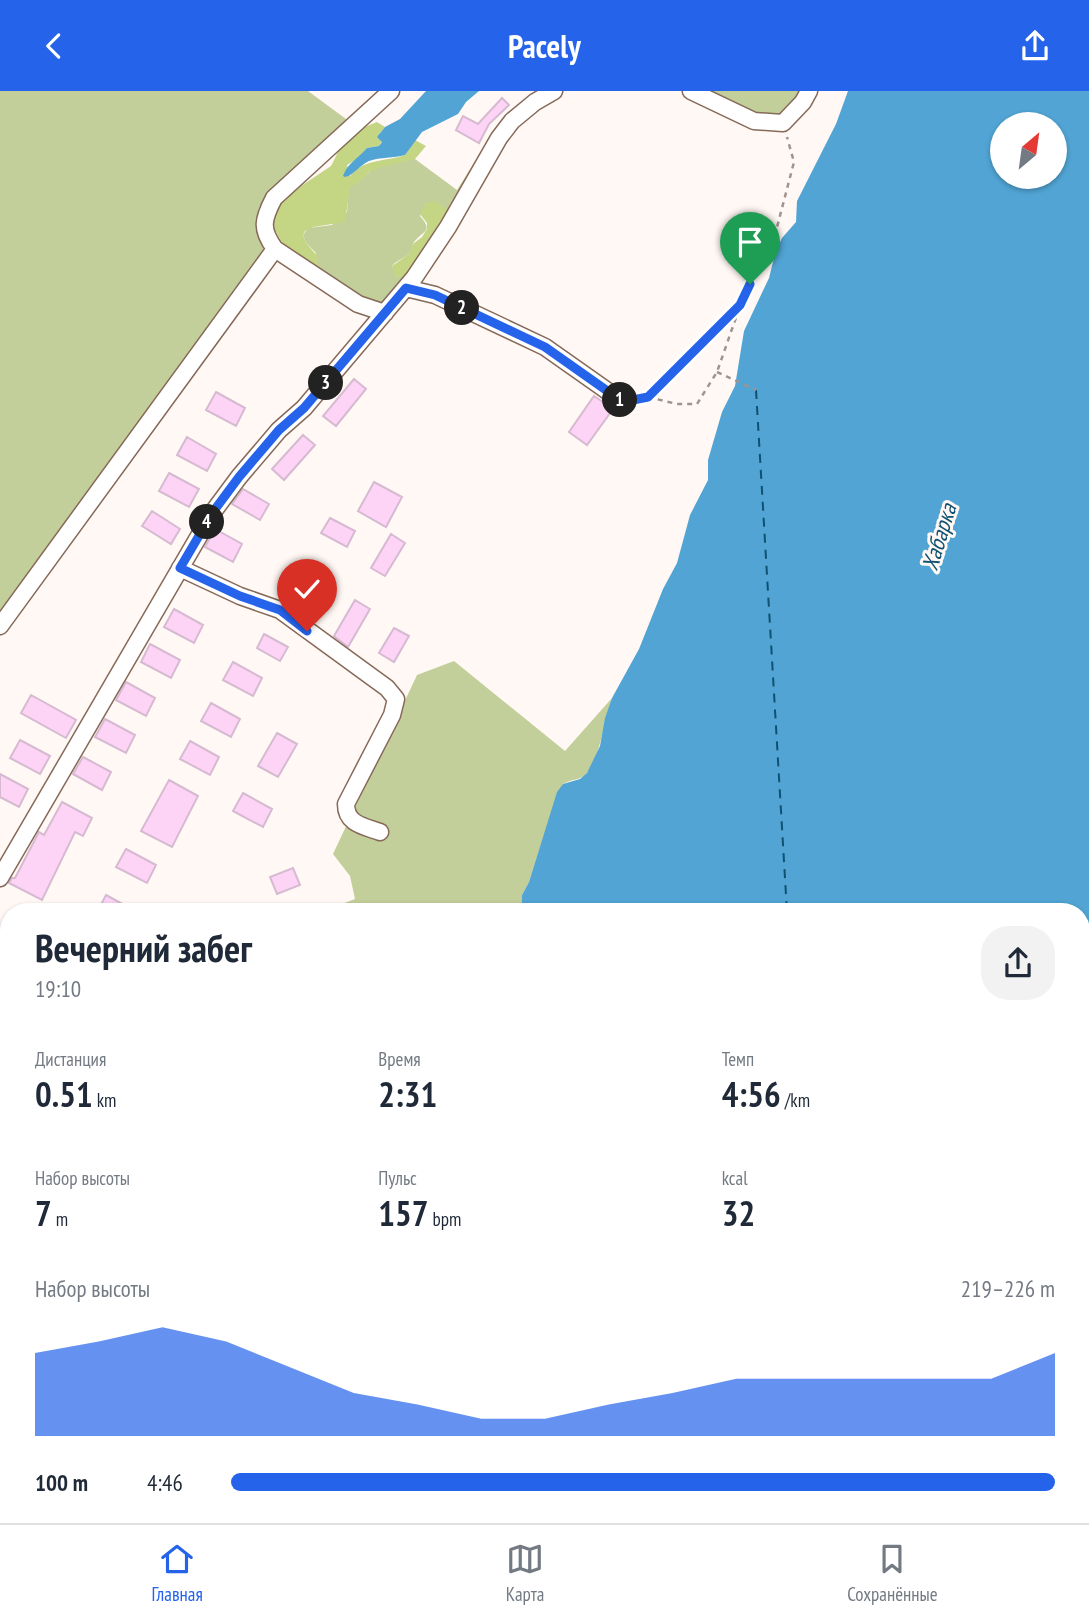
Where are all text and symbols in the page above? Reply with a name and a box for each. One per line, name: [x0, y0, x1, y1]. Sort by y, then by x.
text: Pacely: [508, 25, 581, 67]
icon: back: [35, 27, 73, 65]
icon: share: [1016, 27, 1054, 65]
north arrow: [990, 112, 1068, 189]
map controls: [990, 112, 1067, 189]
pin: [720, 212, 780, 284]
icon: arrive: [731, 223, 769, 261]
pin: 2: [444, 291, 480, 325]
text: 2: [457, 295, 466, 319]
pin: 3: [308, 365, 344, 401]
text: 3: [321, 370, 330, 394]
pin: 1: [602, 383, 638, 417]
text: 1: [615, 387, 624, 411]
water label: Хабарка: [915, 498, 963, 574]
pin: 4: [190, 505, 224, 539]
text: 4: [202, 509, 211, 533]
pin: [277, 559, 337, 631]
icon: check: [288, 570, 326, 608]
text: Вечерний забег: [35, 923, 252, 972]
button: share: [981, 926, 1055, 1000]
text: 19:10: [35, 974, 81, 1003]
text: Дистанция: [35, 1047, 106, 1071]
text: Время: [378, 1047, 421, 1071]
text: Темп: [722, 1047, 754, 1071]
text: 0.51: [35, 1071, 93, 1117]
text: 2:31: [378, 1071, 437, 1117]
text: 4:56: [722, 1071, 781, 1117]
text: km: [93, 1088, 116, 1112]
text: /km: [781, 1088, 810, 1112]
text: Набор высоты: [35, 1166, 130, 1190]
text: Пульс: [378, 1166, 417, 1190]
text: kcal: [722, 1166, 748, 1190]
text: 7: [35, 1190, 52, 1236]
text: 157: [378, 1190, 429, 1236]
text: 32: [722, 1190, 755, 1236]
text: m: [52, 1207, 68, 1231]
text: bpm: [429, 1207, 461, 1231]
text: Набор высоты: [35, 1274, 150, 1303]
text: 219–226 m: [961, 1274, 1055, 1303]
text: 100 m: [35, 1468, 88, 1497]
text: 4:46: [147, 1468, 183, 1497]
tab: Главная: [151, 1540, 203, 1606]
tab: Карта: [506, 1540, 544, 1606]
tab: Сохранённые: [847, 1540, 938, 1606]

